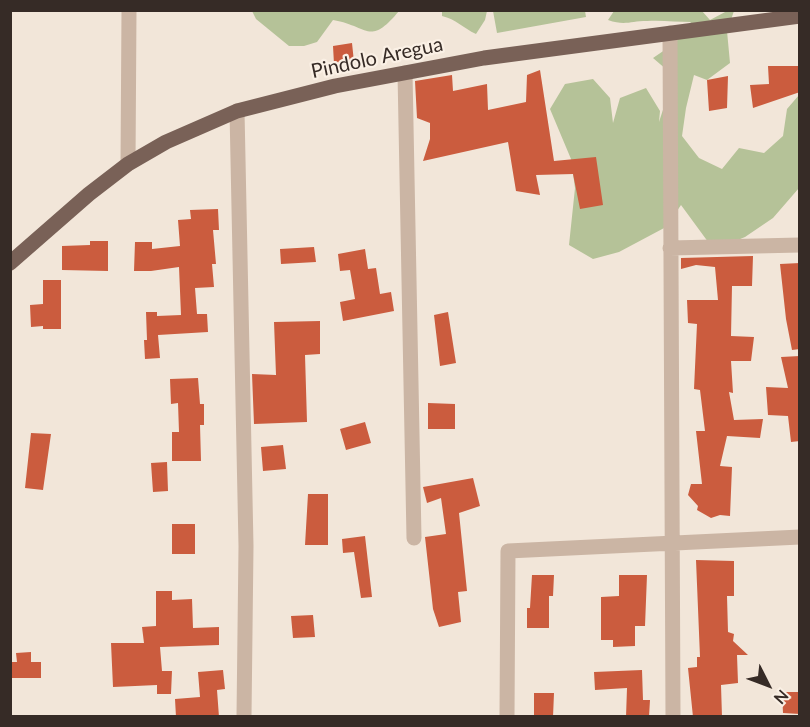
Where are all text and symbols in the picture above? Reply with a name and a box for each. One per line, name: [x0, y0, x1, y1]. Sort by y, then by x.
street label: Pindolo Aregua: [309, 32, 445, 84]
north arrow: [738, 655, 798, 715]
text: N: [771, 686, 793, 708]

